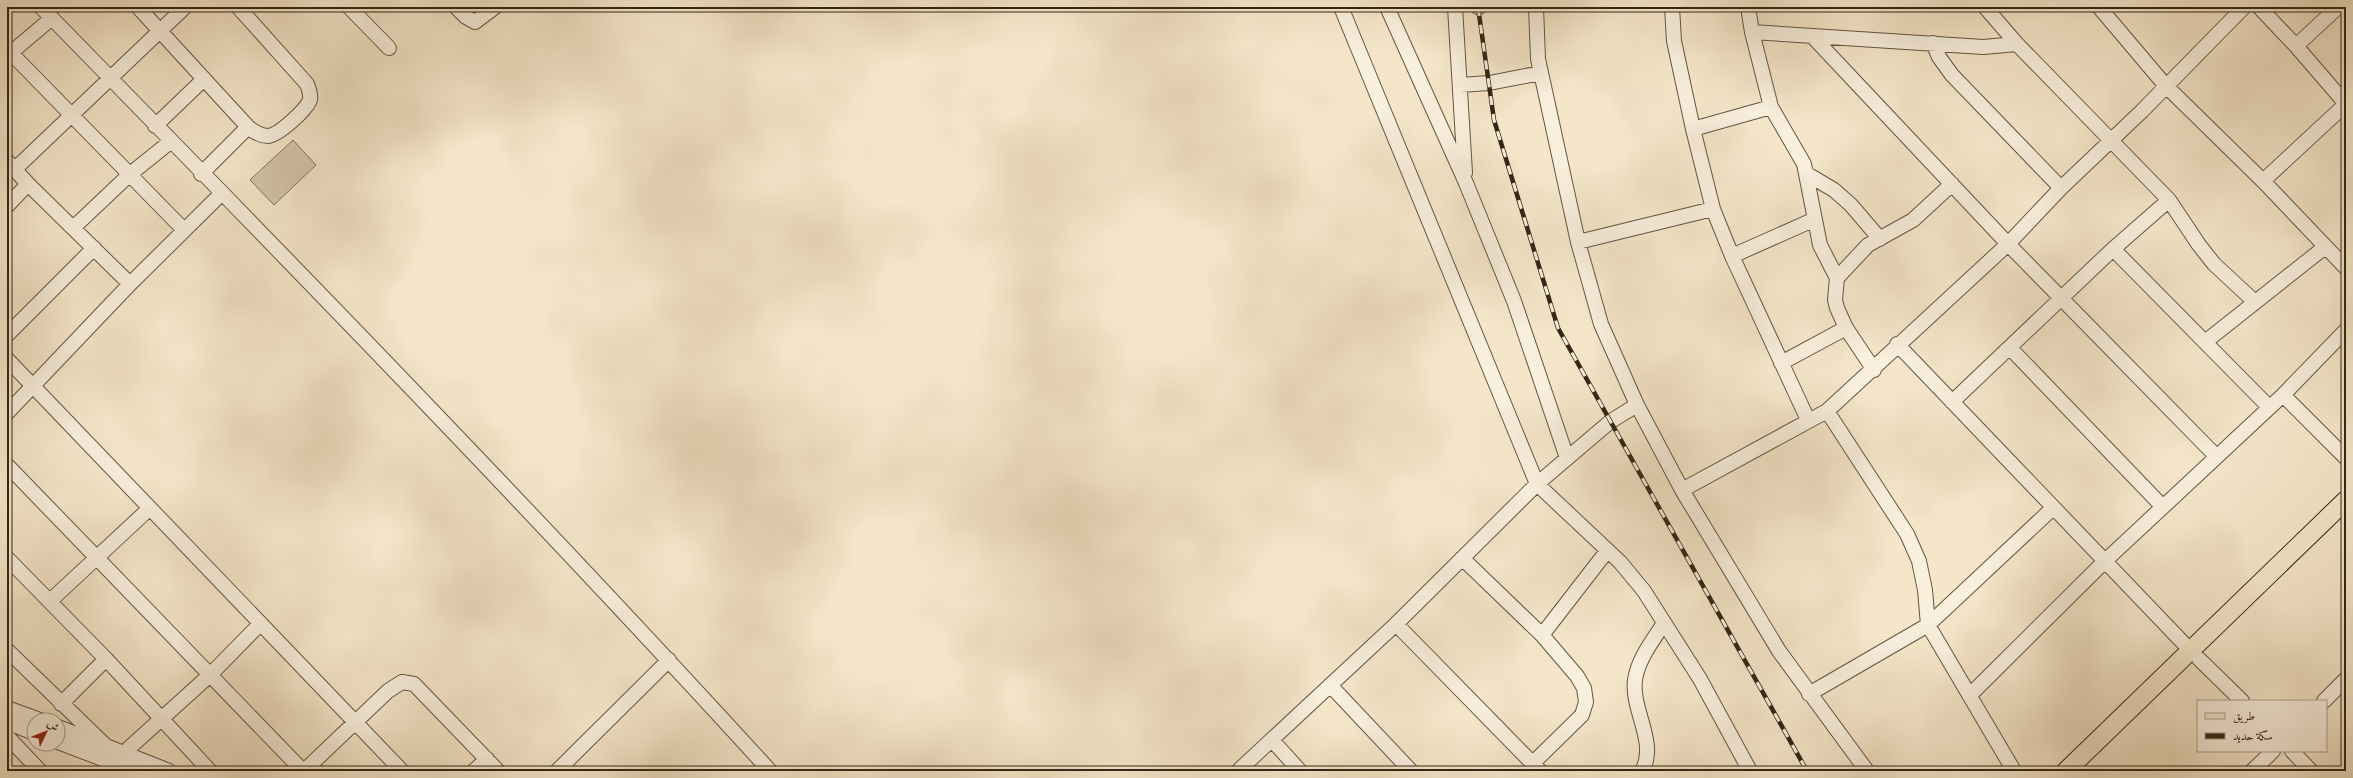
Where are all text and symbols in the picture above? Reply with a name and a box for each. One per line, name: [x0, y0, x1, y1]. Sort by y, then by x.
legend: [2197, 700, 2327, 752]
text: طريق: [2233, 709, 2255, 724]
north arrow: [26, 712, 66, 752]
text: ش: [44, 717, 61, 735]
text: سكة حديد: [2233, 729, 2273, 744]

